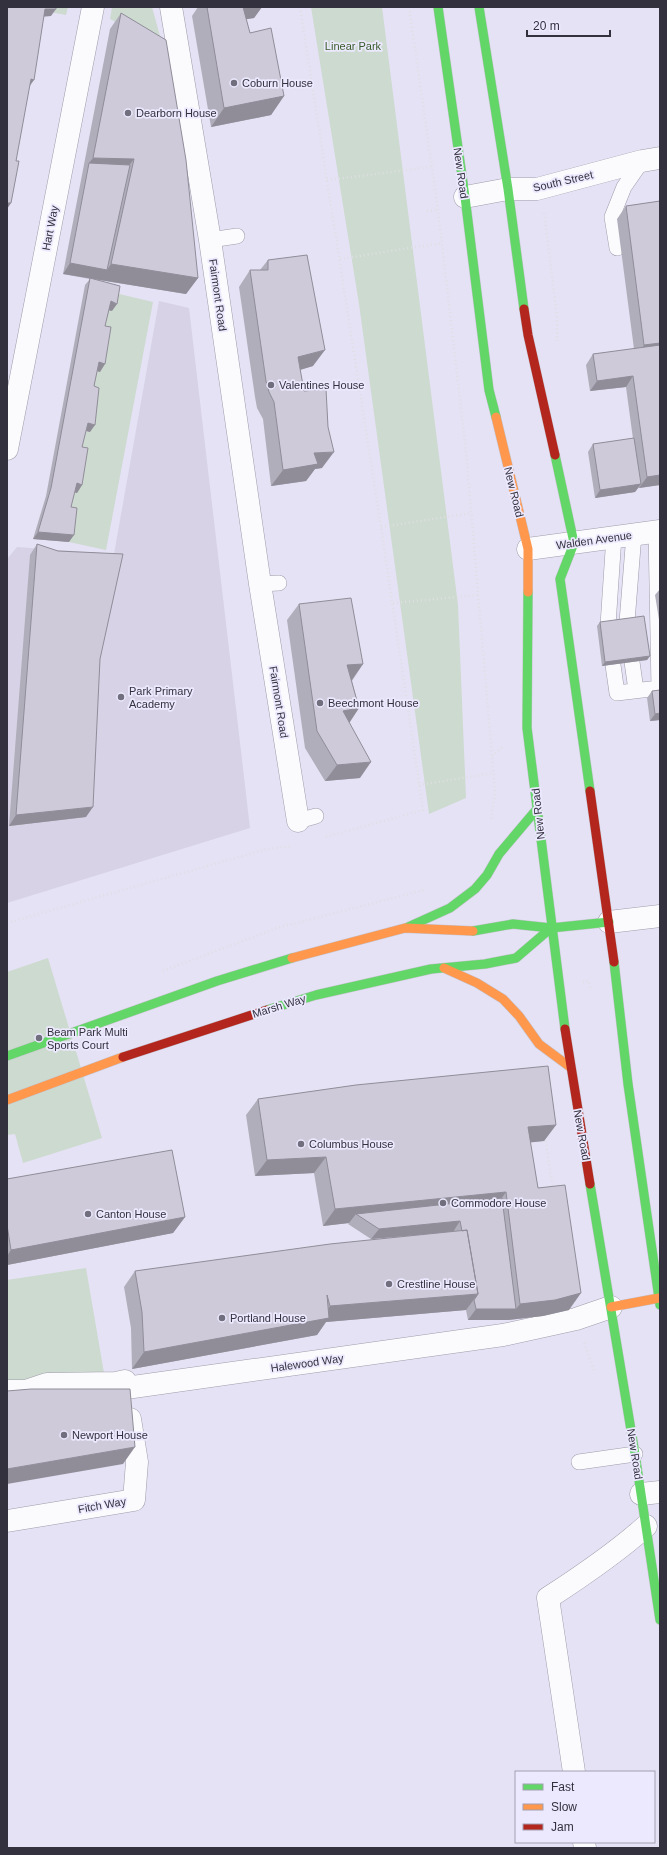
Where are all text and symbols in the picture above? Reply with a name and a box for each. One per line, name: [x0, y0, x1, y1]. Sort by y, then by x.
scale bar: [527, 12, 610, 38]
text: 20 m: [533, 19, 560, 33]
park label: Linear Park: [325, 40, 382, 52]
place label: Coburn House: [242, 77, 313, 89]
marker: Coburn House: [229, 78, 239, 88]
place label: Dearborn House: [136, 107, 217, 119]
marker: Dearborn House: [123, 108, 133, 118]
street label: New Road: [451, 147, 471, 199]
street label: South Street: [532, 168, 594, 194]
street label: Hart Way: [40, 204, 60, 251]
street label: Fairmont Road: [207, 258, 229, 332]
place label: Valentines House: [279, 379, 364, 391]
marker: Valentines House: [266, 380, 276, 390]
street label: New Road: [502, 466, 526, 518]
street label: Walden Avenue: [555, 529, 633, 551]
street label: Fairmont Road: [267, 665, 291, 739]
place label: Park Primary Academy: [129, 685, 193, 710]
marker: Park Primary Academy: [116, 692, 126, 702]
place label: Beechmont House: [328, 697, 419, 709]
marker: Beechmont House: [315, 698, 325, 708]
street label: New Road: [529, 788, 547, 840]
street label: Marsh Way: [251, 992, 308, 1020]
place label: Beam Park Multi Sports Court: [47, 1026, 128, 1051]
marker: Beam Park Multi Sports Court: [34, 1033, 44, 1043]
street label: New Road: [572, 1109, 592, 1161]
place label: Columbus House: [309, 1138, 393, 1150]
marker: Columbus House: [296, 1139, 306, 1149]
place label: Commodore House: [451, 1197, 546, 1209]
marker: Commodore House: [438, 1198, 448, 1208]
place label: Canton House: [96, 1208, 166, 1220]
marker: Canton House: [83, 1209, 93, 1219]
place label: Crestline House: [397, 1278, 475, 1290]
marker: Crestline House: [384, 1279, 394, 1289]
place label: Portland House: [230, 1312, 306, 1324]
marker: Portland House: [217, 1313, 227, 1323]
street label: Halewood Way: [270, 1352, 345, 1374]
street label: New Road: [625, 1428, 645, 1480]
place label: Newport House: [72, 1429, 148, 1441]
marker: Newport House: [59, 1430, 69, 1440]
street label: Fitch Way: [77, 1495, 127, 1515]
legend: [515, 1771, 655, 1843]
text: Fast: [551, 1780, 575, 1794]
text: Slow: [551, 1800, 577, 1814]
text: Jam: [551, 1820, 574, 1834]

